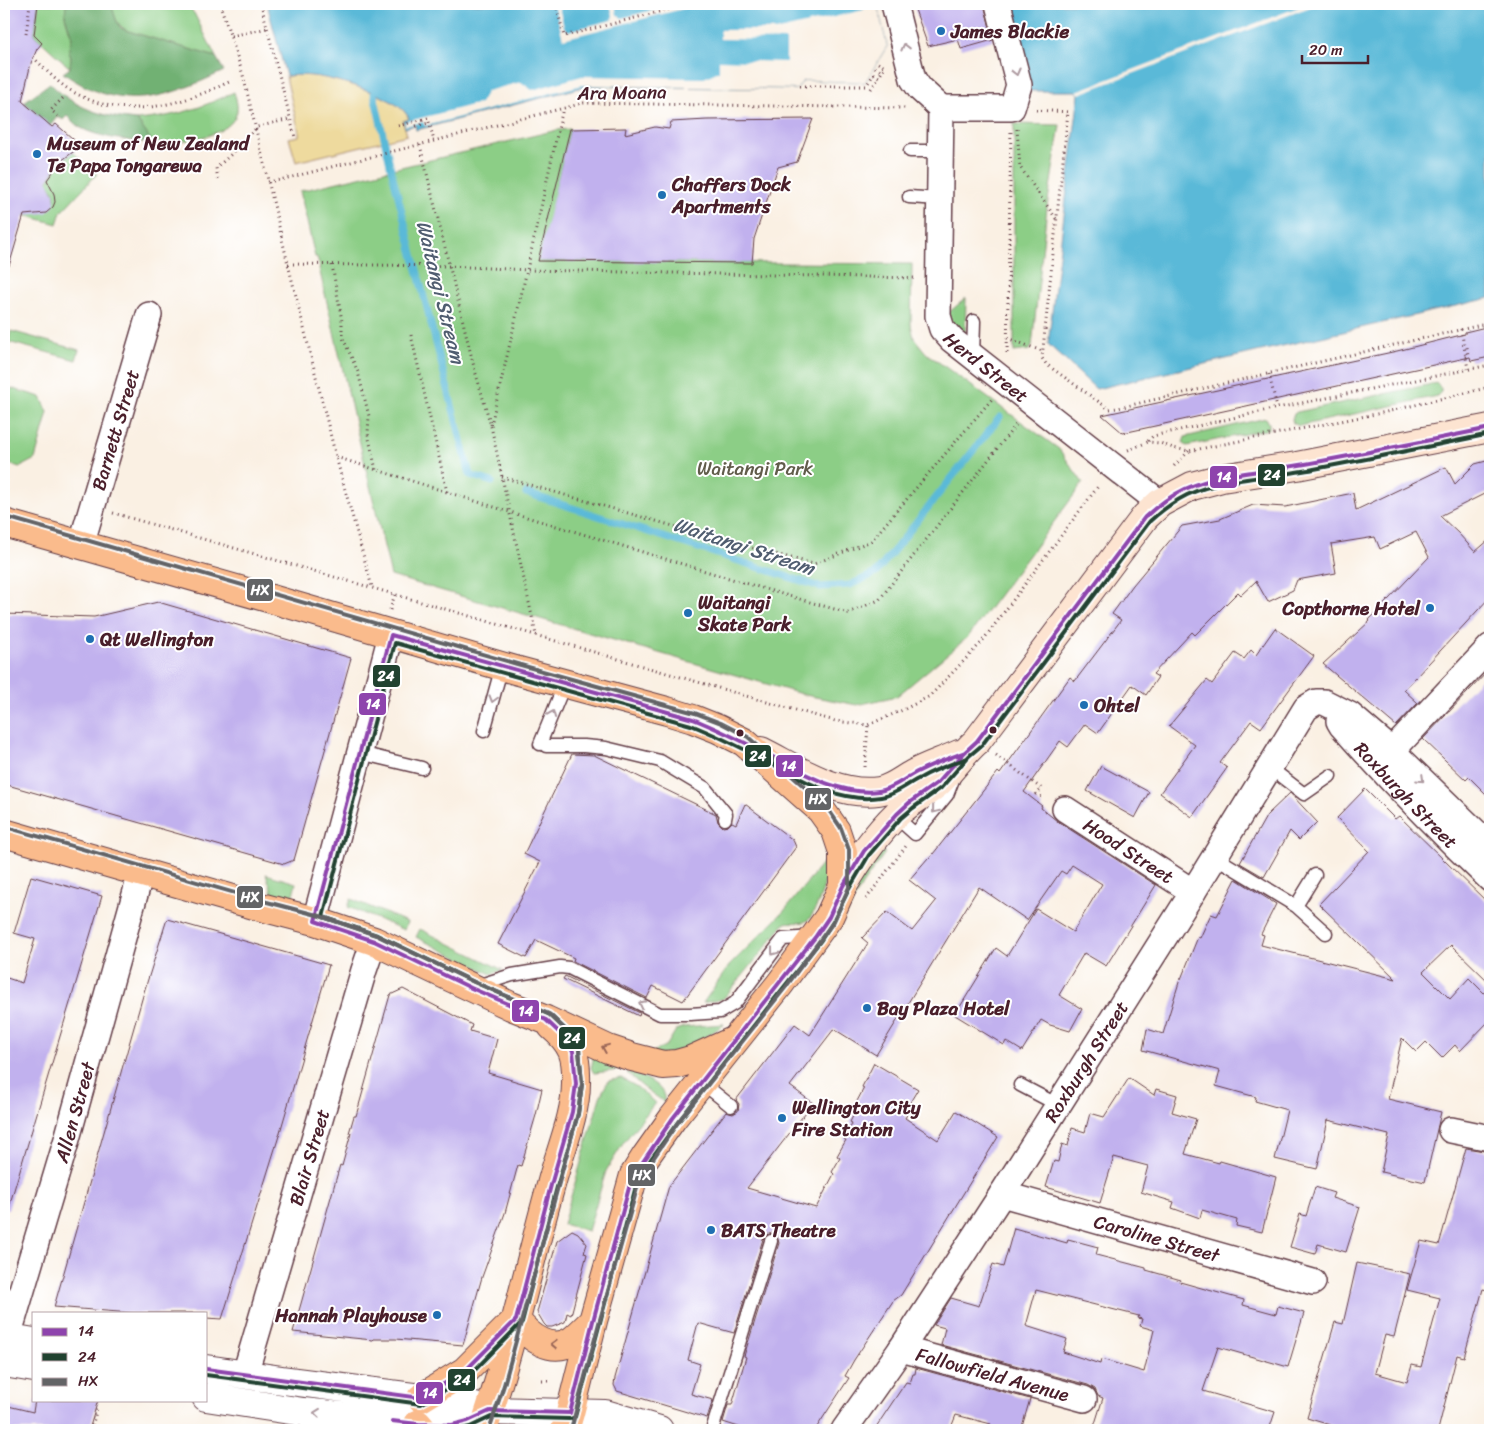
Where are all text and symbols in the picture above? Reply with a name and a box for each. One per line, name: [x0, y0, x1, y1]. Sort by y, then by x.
place label: James Blackie: [950, 15, 1069, 48]
marker: James Blackie: [935, 25, 947, 37]
scale bar: [1302, 32, 1368, 64]
text: 20 m: [1309, 37, 1343, 63]
one-way arrow: [901, 44, 911, 52]
one-way arrow: [1010, 68, 1020, 76]
street label: Ara Moana: [576, 75, 667, 110]
place label: Museum of New Zealand Te Papa Tongarewa: [46, 127, 251, 182]
marker: Museum of New Zealand Te Papa Tongarewa: [31, 148, 43, 160]
place label: Chaffers Dock Apartments: [671, 168, 792, 223]
marker: Chaffers Dock Apartments: [656, 189, 668, 201]
water label: Waitangi Stream: [406, 217, 476, 369]
street label: Herd Street: [935, 324, 1036, 411]
street label: Barnett Street: [82, 366, 149, 495]
park label: Waitangi Park: [697, 452, 813, 485]
line badge: 24: [1257, 463, 1286, 487]
text: 24: [1263, 463, 1281, 488]
line badge: 14: [1209, 465, 1238, 489]
text: 14: [1217, 465, 1232, 490]
water label: Waitangi Stream: [669, 507, 820, 586]
line badge: HX: [246, 578, 274, 602]
text: HX: [249, 578, 270, 603]
place label: Waitangi Skate Park: [697, 586, 792, 641]
place label: Copthorne Hotel: [1281, 592, 1422, 625]
marker: Copthorne Hotel: [1424, 602, 1436, 614]
marker: Waitangi Skate Park: [682, 607, 694, 619]
place label: Qt Wellington: [100, 623, 214, 656]
marker: Qt Wellington: [84, 633, 96, 645]
line badge: 24: [372, 664, 401, 688]
text: 24: [377, 664, 395, 689]
place label: Ohtel: [1094, 689, 1140, 722]
line badge: 14: [358, 692, 387, 716]
text: 14: [366, 692, 381, 717]
one-way arrow: [488, 694, 498, 702]
marker: Ohtel: [1078, 699, 1090, 711]
one-way arrow: [546, 710, 557, 719]
unlabelled marker: [988, 725, 998, 735]
unlabelled marker: [735, 728, 745, 738]
street label: Roxburgh Street: [1346, 734, 1466, 857]
line badge: 24: [744, 744, 772, 768]
text: 24: [749, 744, 767, 769]
line badge: 14: [775, 754, 804, 778]
text: 14: [782, 754, 797, 779]
one-way arrow: [1415, 773, 1424, 782]
line badge: HX: [804, 787, 832, 811]
text: HX: [807, 787, 828, 812]
one-way arrow: [932, 804, 940, 813]
street label: Hood Street: [1076, 809, 1181, 893]
line badge: HX: [236, 885, 264, 909]
text: HX: [239, 885, 260, 910]
one-way arrow: [771, 946, 780, 956]
place label: Bay Plaza Hotel: [877, 992, 1011, 1025]
street label: Roxburgh Street: [1035, 994, 1137, 1129]
line badge: 14: [511, 999, 540, 1023]
text: 14: [519, 999, 534, 1024]
one-way arrow: [638, 1000, 647, 1010]
marker: Bay Plaza Hotel: [861, 1002, 873, 1014]
line badge: 24: [558, 1026, 586, 1050]
text: 24: [563, 1026, 581, 1051]
one-way arrow: [602, 1043, 610, 1053]
street label: Allen Street: [45, 1057, 105, 1168]
place label: Wellington City Fire Station: [791, 1091, 922, 1146]
street label: Blair Street: [279, 1105, 339, 1210]
marker: Wellington City Fire Station: [776, 1112, 788, 1124]
line badge: HX: [627, 1163, 656, 1187]
text: HX: [631, 1163, 652, 1188]
street label: Caroline Street: [1090, 1205, 1225, 1272]
place label: BATS Theatre: [721, 1214, 837, 1247]
marker: BATS Theatre: [705, 1224, 717, 1236]
place label: Hannah Playhouse: [274, 1299, 428, 1332]
marker: Hannah Playhouse: [431, 1309, 443, 1321]
legend: [32, 1312, 208, 1402]
text: 14: [78, 1318, 94, 1344]
street label: Fallowfield Avenue: [912, 1338, 1073, 1411]
one-way arrow: [550, 1339, 558, 1349]
text: 24: [78, 1344, 96, 1370]
text: HX: [78, 1368, 99, 1394]
line badge: 24: [447, 1368, 476, 1392]
text: 24: [453, 1368, 471, 1393]
line badge: 14: [415, 1381, 444, 1405]
text: 14: [423, 1381, 438, 1406]
one-way arrow: [313, 1408, 321, 1419]

